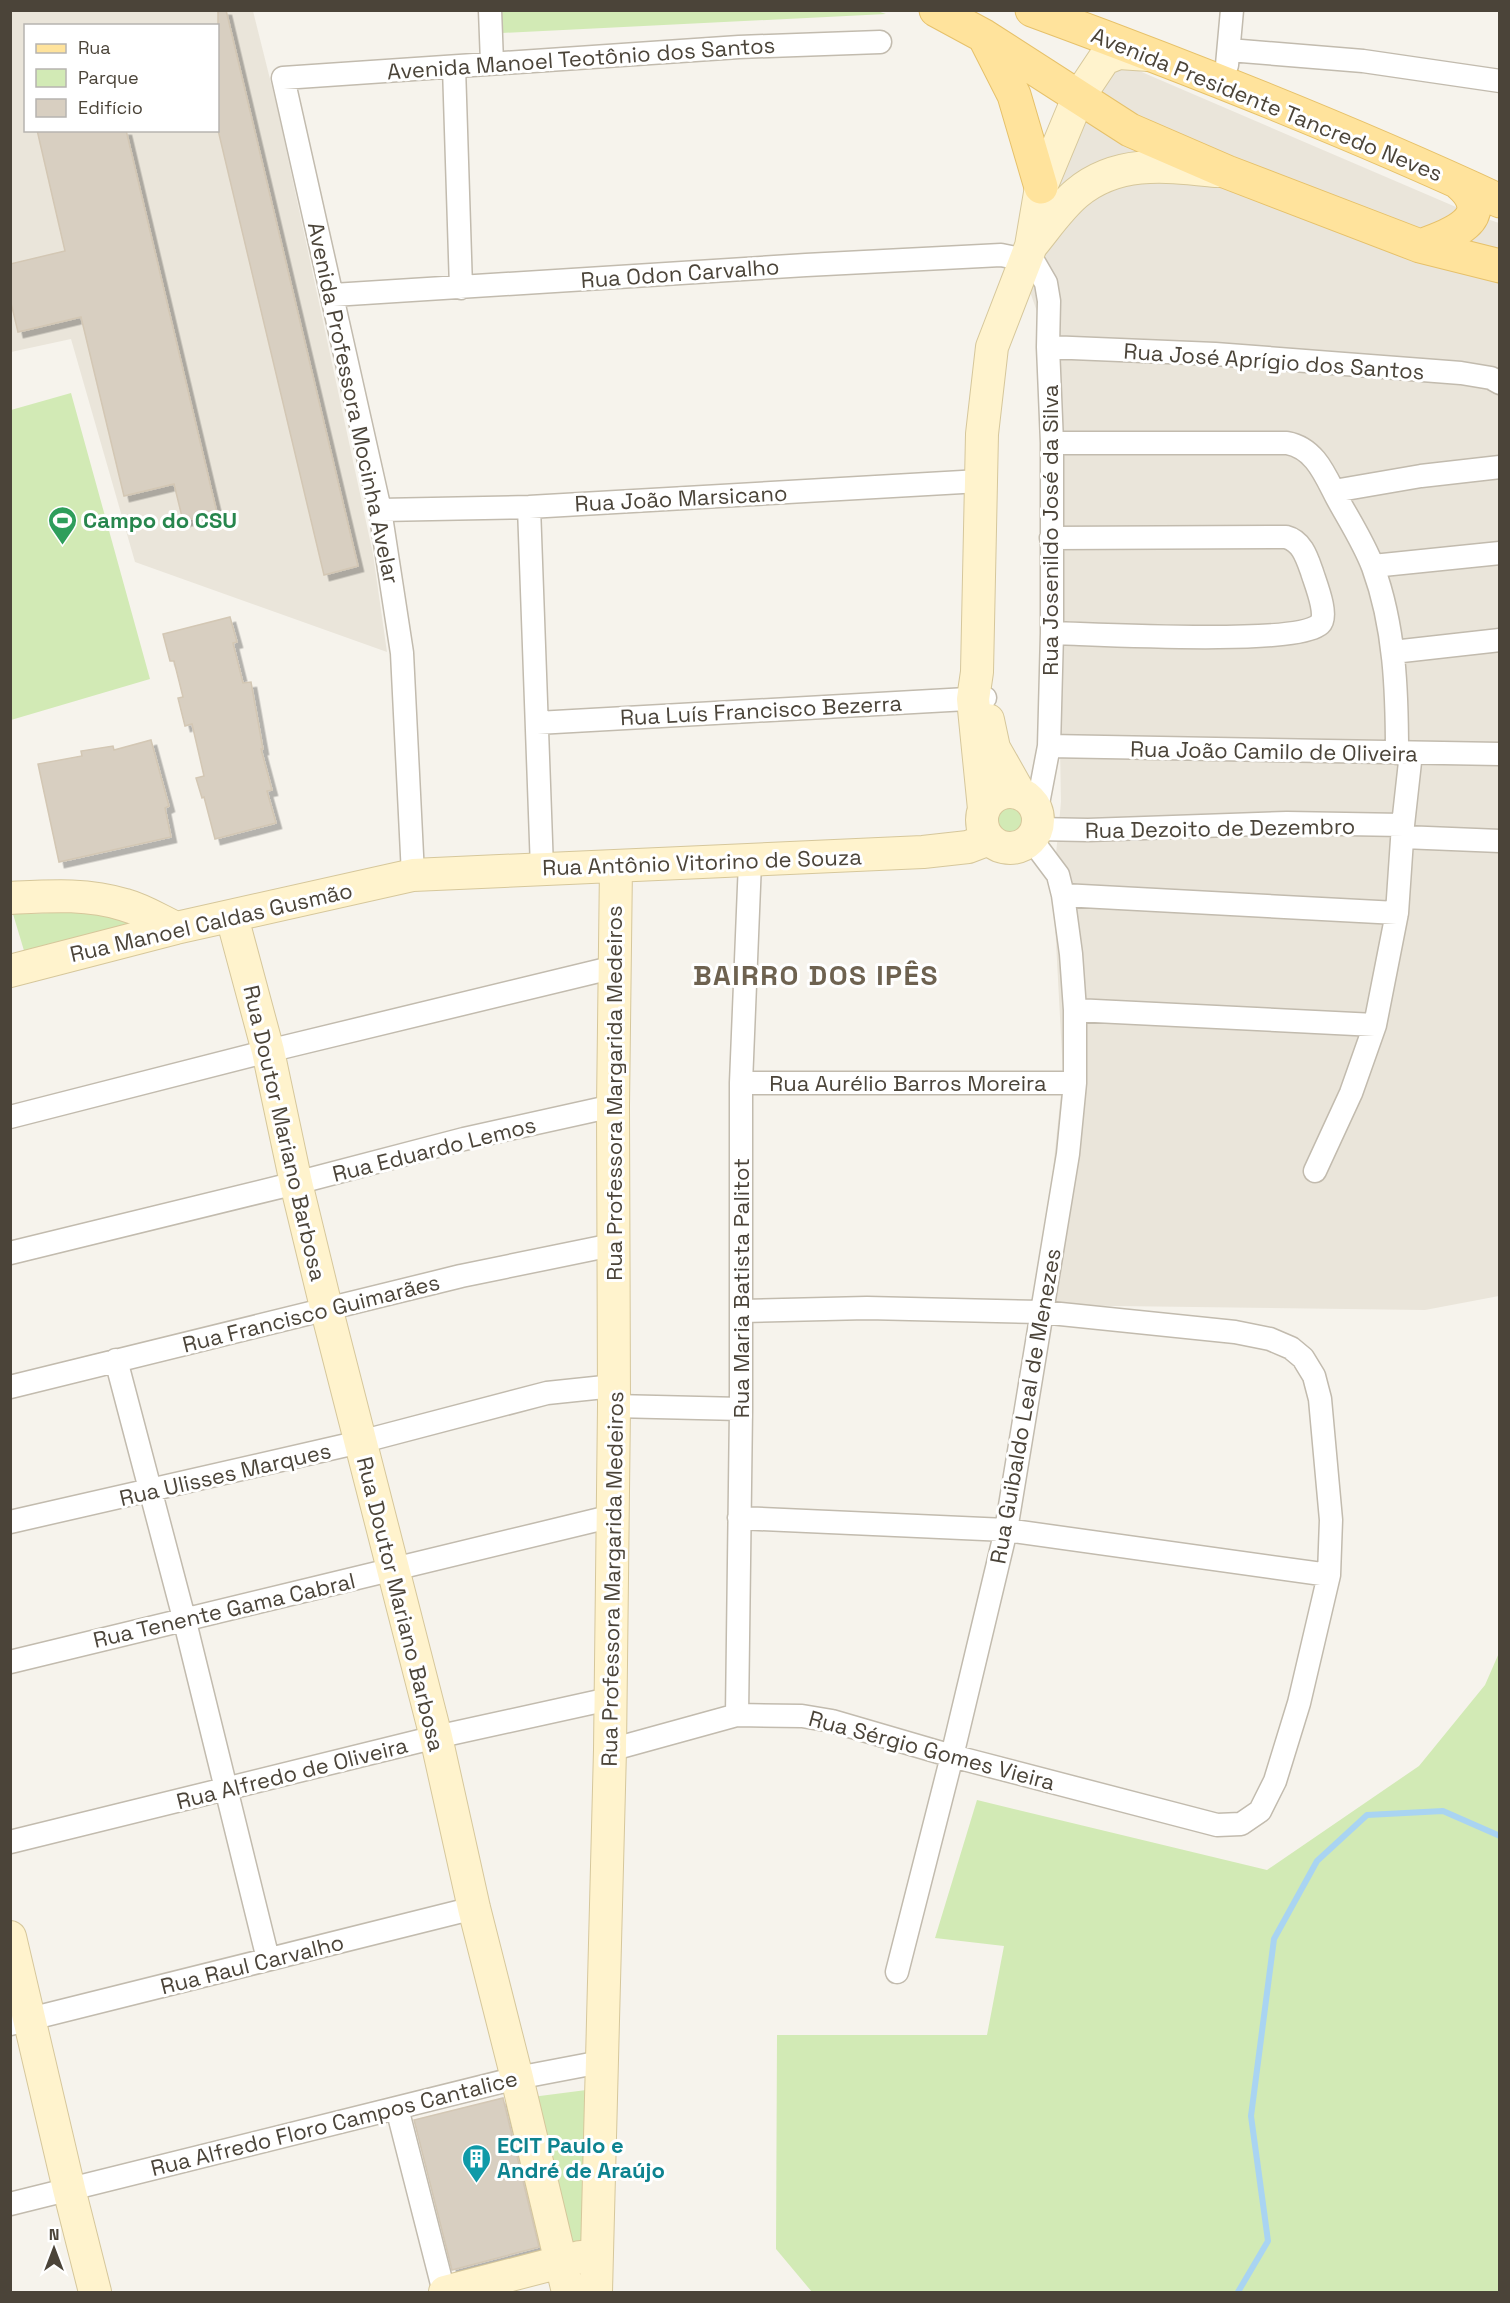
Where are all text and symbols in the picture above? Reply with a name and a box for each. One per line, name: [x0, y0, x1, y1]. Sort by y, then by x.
street label: Avenida Presidente Tancredo Neves: [1087, 21, 1447, 187]
legend: [24, 24, 219, 132]
street label: Avenida Manoel Teotônio dos Santos: [386, 30, 776, 86]
text: Rua: [78, 36, 111, 59]
text: Parque: [78, 66, 139, 89]
text: Edifício: [78, 96, 143, 119]
street label: Avenida Professora Mocinha Avelar: [302, 220, 406, 586]
street label: Rua Odon Carvalho: [580, 252, 780, 294]
street label: Rua José Aprígio dos Santos: [1123, 337, 1425, 385]
street label: Rua Josenildo José da Silva: [1036, 384, 1064, 676]
street label: Rua João Marsicano: [574, 478, 788, 518]
sports icon: Campo do CSU: [46, 504, 78, 546]
place label: Campo do CSU: [83, 506, 237, 534]
street label: Rua Luís Francisco Bezerra: [619, 689, 903, 731]
street label: Rua João Camilo de Oliveira: [1130, 734, 1418, 768]
street label: Rua Dezoito de Dezembro: [1084, 812, 1356, 844]
street label: Rua Antônio Vitorino de Souza: [542, 842, 863, 882]
street label: Rua Manoel Caldas Gusmão: [67, 876, 355, 968]
street label: Rua Professora Margarida Medeiros: [600, 905, 628, 1281]
district label: BAIRRO DOS IPÊS: [693, 957, 939, 993]
street label: Rua Doutor Mariano Barbosa: [237, 982, 333, 1284]
street label: Rua Aurélio Barros Moreira: [769, 1069, 1047, 1097]
street label: Rua Eduardo Lemos: [329, 1110, 539, 1188]
street label: Rua Maria Batista Palitot: [727, 1158, 755, 1418]
street label: Rua Guibaldo Leal de Menezes: [983, 1246, 1067, 1566]
street label: Rua Francisco Guimarães: [180, 1267, 442, 1359]
street label: Rua Professora Margarida Medeiros: [595, 1391, 629, 1767]
street label: Rua Ulisses Marques: [116, 1436, 334, 1512]
street label: Rua Doutor Mariano Barbosa: [351, 1454, 451, 1755]
street label: Rua Tenente Gama Cabral: [90, 1566, 358, 1654]
street label: Rua Sérgio Gomes Vieira: [806, 1704, 1059, 1796]
street label: Rua Alfredo de Oliveira: [173, 1731, 411, 1815]
street label: Rua Raul Carvalho: [157, 1928, 347, 2000]
street label: Rua Alfredo Floro Campos Cantalice: [148, 2064, 520, 2182]
place label: ECIT Paulo e André de Araújo: [497, 2131, 665, 2184]
building icon: ECIT Paulo e André de Araújo: [460, 2142, 492, 2184]
north arrow: [24, 2219, 84, 2279]
text: N: [49, 2224, 59, 2245]

